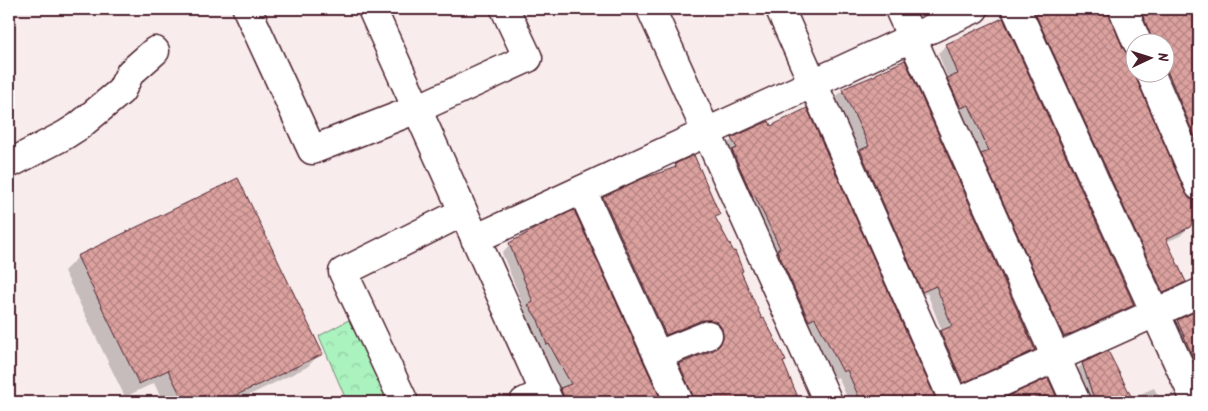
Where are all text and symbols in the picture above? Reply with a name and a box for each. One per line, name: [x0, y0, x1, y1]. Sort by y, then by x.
north arrow: [1126, 32, 1176, 82]
text: N: [1151, 52, 1173, 62]

